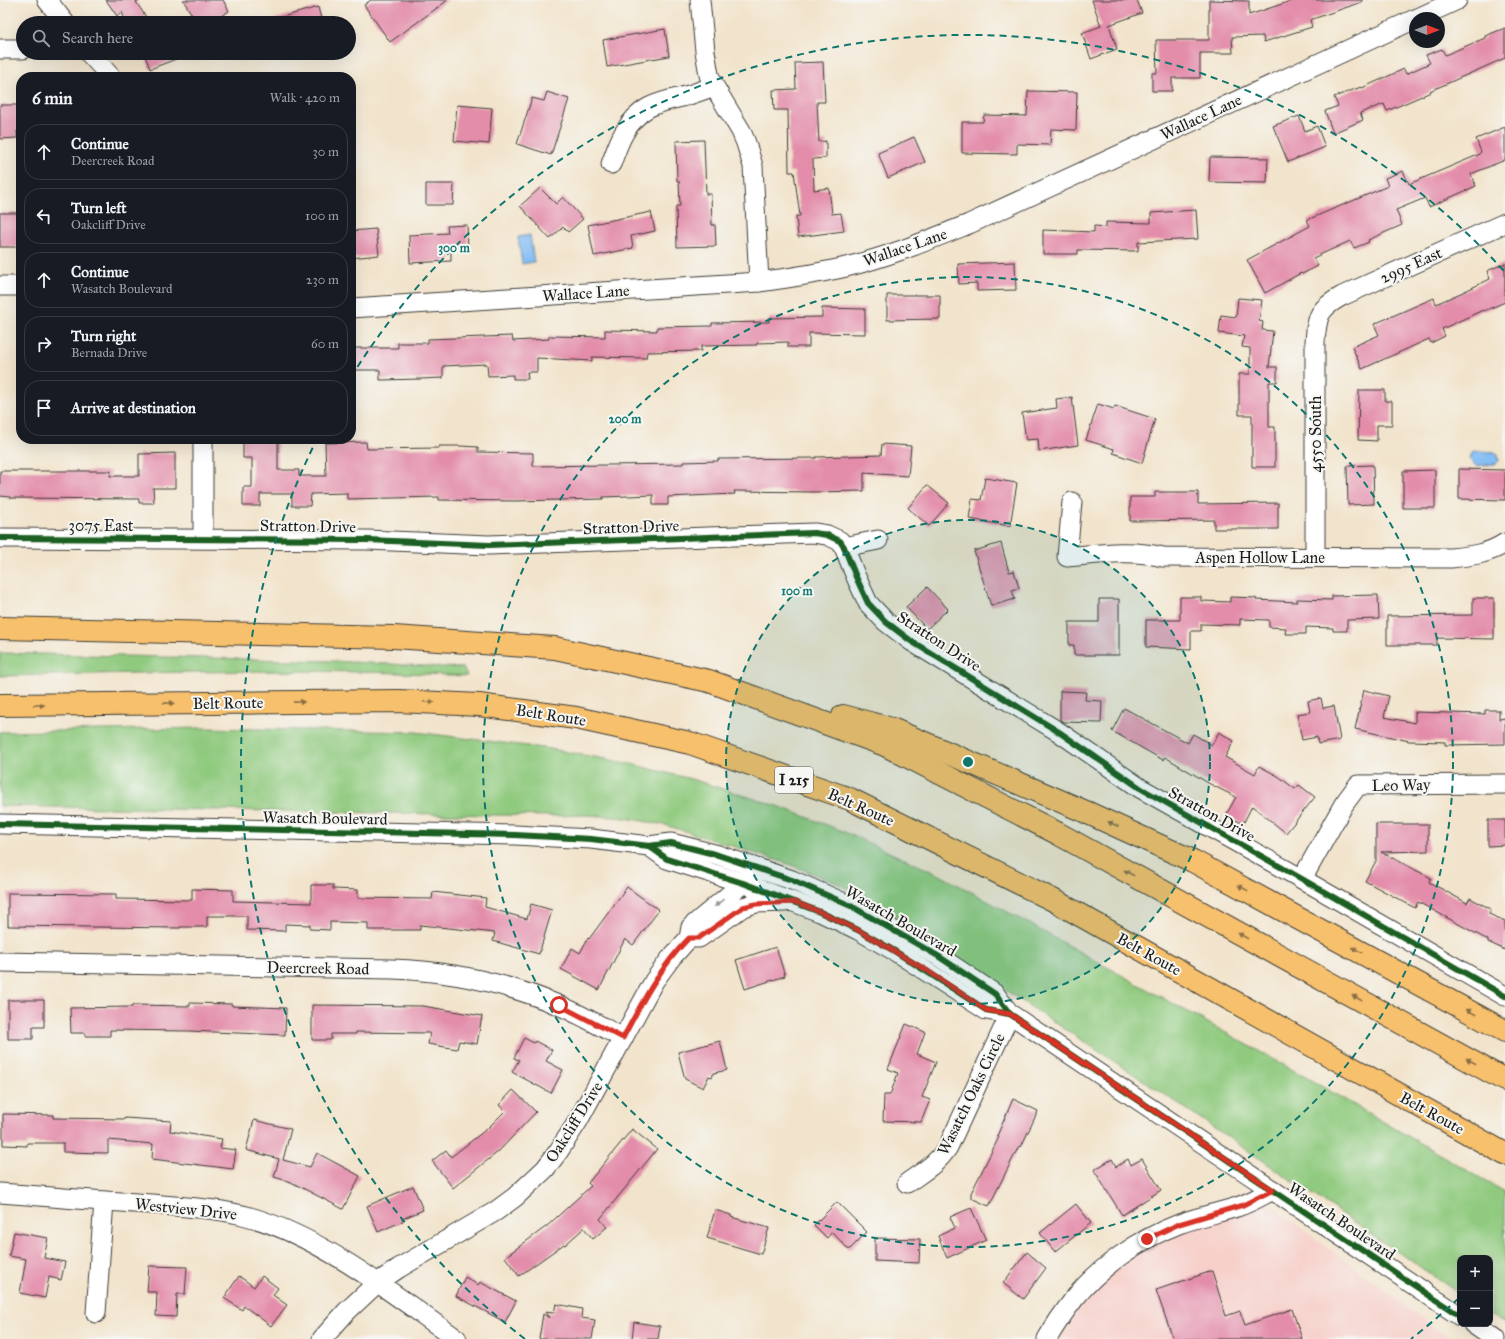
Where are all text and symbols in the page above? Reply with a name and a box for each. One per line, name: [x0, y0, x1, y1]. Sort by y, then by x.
north arrow: [1409, 12, 1445, 48]
search box: [16, 16, 356, 60]
icon: search: [30, 27, 52, 49]
text: Search here: [62, 29, 133, 47]
text: 6 min: [32, 88, 73, 109]
text: Walk · 420 m: [270, 90, 340, 106]
street label: Wallace Lane: [1157, 90, 1245, 144]
text: Continue: [71, 135, 129, 153]
icon: ahead: [33, 141, 55, 163]
text: 30 m: [313, 144, 339, 160]
text: Deercreek Road: [71, 153, 155, 169]
text: Turn left: [71, 199, 127, 217]
icon: left: [33, 205, 55, 227]
text: 100 m: [305, 208, 339, 224]
text: Oakcliff Drive: [71, 217, 146, 233]
street label: Wallace Lane: [861, 224, 950, 270]
text: 300 m: [438, 241, 471, 256]
street label: 2995 East: [1377, 243, 1445, 287]
text: Continue: [71, 263, 129, 281]
icon: ahead: [33, 269, 55, 291]
text: 230 m: [306, 272, 339, 288]
street label: Wallace Lane: [542, 280, 631, 306]
text: Wasatch Boulevard: [71, 281, 173, 297]
text: Turn right: [71, 327, 136, 345]
icon: right: [33, 333, 55, 355]
text: 60 m: [311, 336, 339, 352]
text: Bernada Drive: [71, 345, 147, 361]
street label: 4550 South: [1306, 395, 1325, 473]
icon: arrive: [33, 397, 55, 419]
text: Arrive at destination: [71, 399, 196, 417]
text: 200 m: [609, 412, 642, 426]
street label: 3075 East: [69, 516, 134, 535]
street label: Stratton Drive: [260, 516, 357, 536]
street label: Stratton Drive: [583, 516, 680, 538]
street label: Aspen Hollow Lane: [1194, 548, 1325, 567]
text: 100 m: [781, 584, 814, 598]
street label: Stratton Drive: [893, 607, 985, 675]
street label: Belt Route: [192, 693, 264, 713]
one-way arrow: [293, 699, 306, 705]
one-way arrow: [423, 699, 435, 706]
one-way arrow: [163, 700, 176, 706]
street label: Belt Route: [515, 700, 588, 730]
one-way arrow: [33, 701, 45, 708]
centre of rings: [961, 755, 975, 769]
road number: I 215: [775, 767, 813, 793]
street label: Leo Way: [1372, 775, 1431, 795]
street label: Stratton Drive: [1165, 782, 1259, 846]
street label: Belt Route: [825, 784, 897, 830]
street label: Wasatch Boulevard: [262, 807, 388, 829]
one-way arrow: [1108, 821, 1119, 827]
one-way arrow: [1123, 869, 1135, 876]
street label: Wasatch Boulevard: [842, 882, 960, 960]
one-way arrow: [1237, 884, 1248, 891]
one-way arrow: [713, 898, 724, 907]
street label: Belt Route: [1113, 929, 1185, 980]
one-way arrow: [1237, 932, 1249, 939]
one-way arrow: [1351, 947, 1363, 953]
street label: Deercreek Road: [266, 958, 370, 978]
one-way arrow: [1351, 995, 1363, 1002]
route start: [550, 996, 568, 1014]
one-way arrow: [1465, 1009, 1477, 1016]
street label: Wasatch Oaks Circle: [933, 1030, 1009, 1158]
one-way arrow: [1465, 1058, 1477, 1065]
street label: Oakcliff Drive: [542, 1078, 607, 1166]
street label: Belt Route: [1396, 1088, 1468, 1139]
street label: Wasatch Boulevard: [1285, 1178, 1399, 1264]
street label: Westview Drive: [134, 1194, 238, 1224]
route end: [1138, 1230, 1156, 1248]
map controls: [1457, 1255, 1493, 1327]
button: +: [1457, 1255, 1493, 1291]
button: −: [1457, 1291, 1493, 1327]

